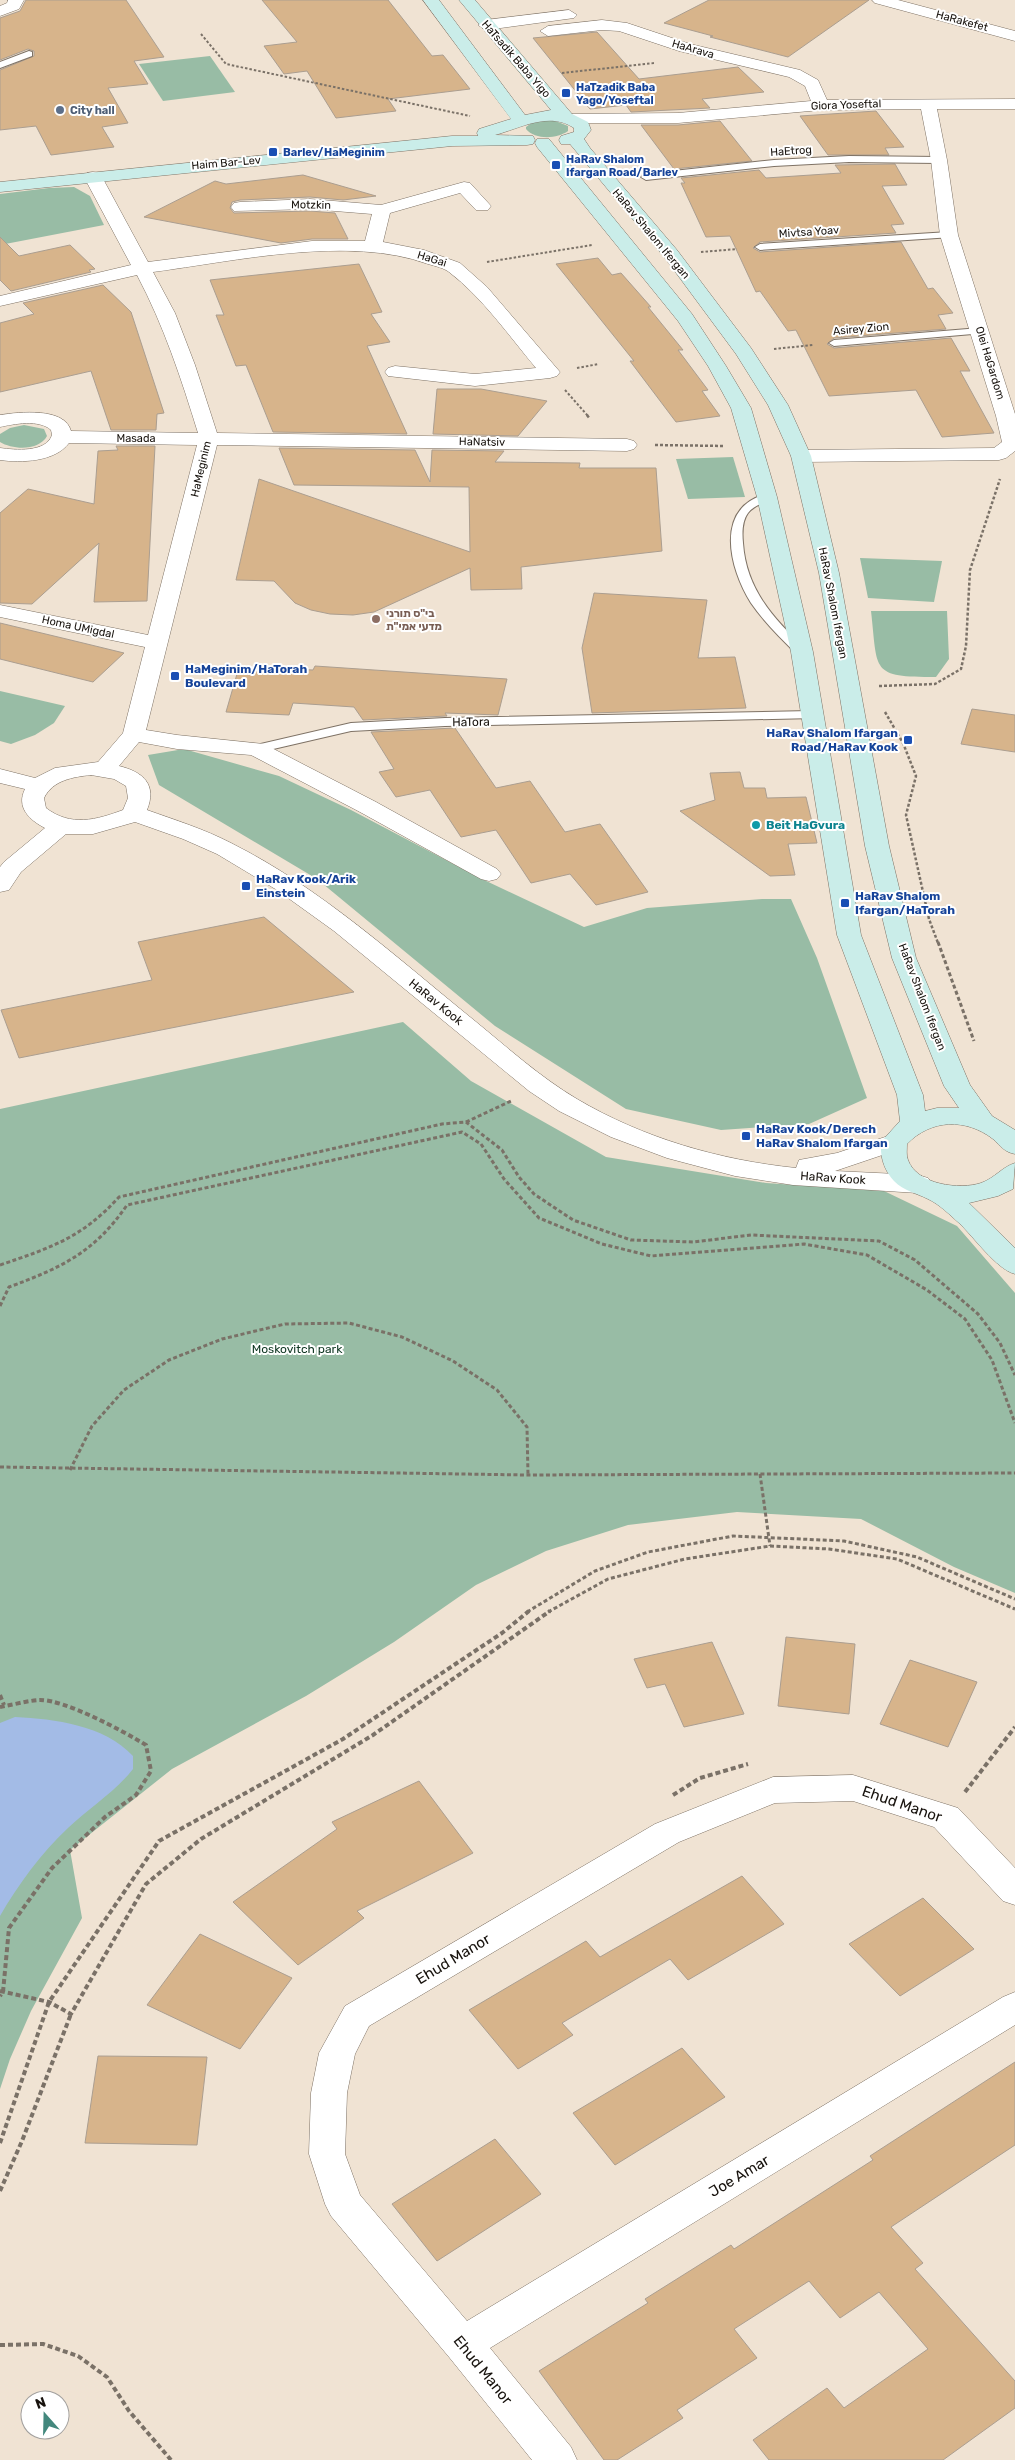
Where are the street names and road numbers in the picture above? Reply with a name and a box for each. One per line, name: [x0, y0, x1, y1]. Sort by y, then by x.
street label: HaRakefet: [935, 8, 990, 34]
street label: HaTsadik Baba Yigo: [479, 18, 553, 100]
street label: HaArava: [670, 37, 716, 61]
street label: Giora Yoseftal: [811, 97, 881, 113]
street label: HaEtrog: [770, 143, 812, 159]
street label: Haim Bar-Lev: [191, 153, 261, 173]
street label: HaRav Shalom Ifergan: [610, 186, 692, 282]
street label: Motzkin: [291, 198, 331, 212]
street label: Mivtsa Yoav: [778, 223, 840, 241]
street label: HaGai: [416, 248, 448, 270]
street label: Asirey Zion: [832, 320, 890, 338]
street label: Olei HaGardom: [973, 325, 1007, 401]
street label: Masada: [116, 432, 156, 445]
street label: HaNatsiv: [459, 435, 505, 449]
street label: HaMeginim: [188, 439, 214, 498]
street label: HaRav Shalom Ifergan: [816, 546, 850, 660]
street label: Homa UMigdal: [41, 613, 115, 641]
street label: HaTora: [452, 715, 490, 729]
street label: HaRav Shalom Ifergan: [896, 942, 948, 1052]
street label: HaRav Kook: [406, 976, 467, 1029]
street label: HaRav Kook: [800, 1169, 867, 1187]
street label: Ehud Manor: [860, 1782, 945, 1826]
street label: Ehud Manor: [413, 1930, 494, 1988]
street label: Joe Amar: [706, 2151, 773, 2201]
street label: Ehud Manor: [450, 2332, 516, 2408]

